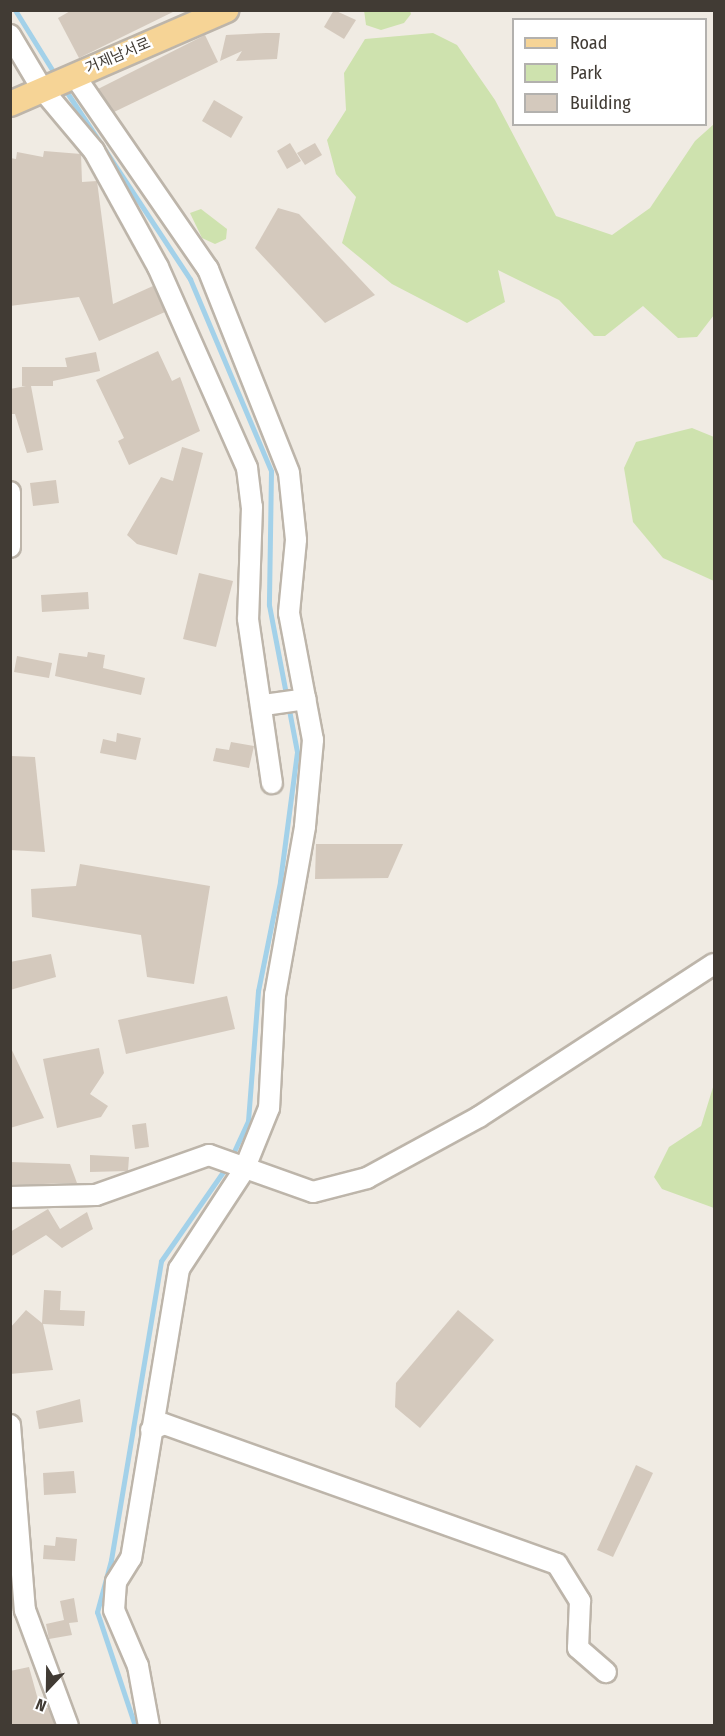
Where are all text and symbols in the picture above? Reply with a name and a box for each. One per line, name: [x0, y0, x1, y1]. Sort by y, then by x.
legend: [512, 18, 707, 126]
text: Road: [570, 32, 607, 54]
street label: 거제남서로: [83, 34, 153, 78]
text: Park: [570, 62, 602, 84]
text: Building: [570, 92, 631, 114]
north arrow: [18, 1658, 78, 1718]
text: N: [33, 1695, 49, 1716]

